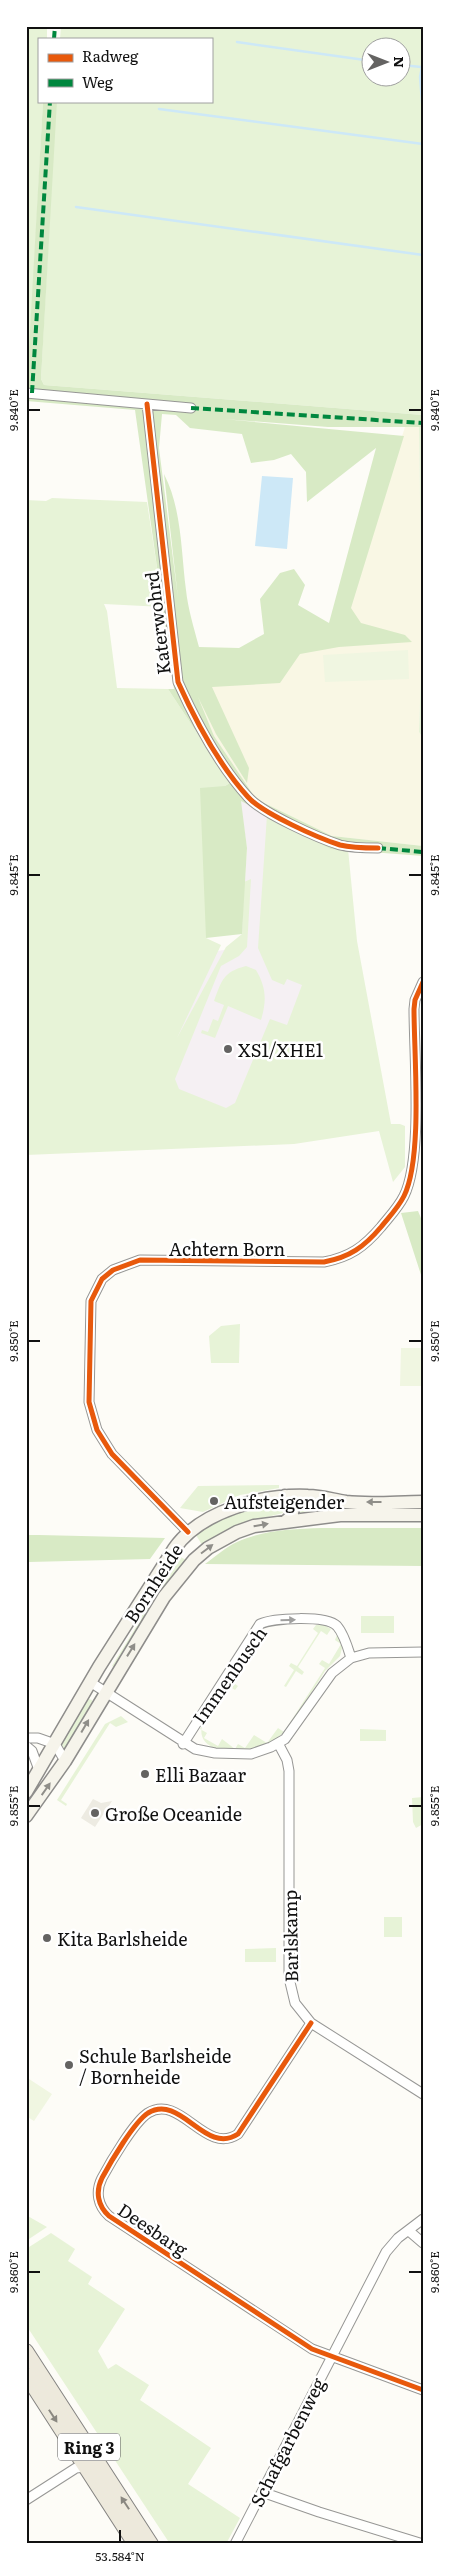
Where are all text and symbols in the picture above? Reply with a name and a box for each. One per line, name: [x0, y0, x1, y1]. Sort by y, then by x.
legend: [38, 38, 212, 102]
north arrow: [362, 38, 412, 88]
text: Radweg: [82, 44, 139, 67]
text: N: [390, 56, 410, 68]
text: Weg: [82, 70, 114, 93]
text: 9.840°E: [4, 389, 22, 431]
text: 9.840°E: [425, 389, 443, 431]
street label: Katerwohrd: [137, 570, 177, 676]
text: 9.845°E: [4, 854, 22, 896]
text: 9.845°E: [425, 854, 443, 896]
place label: XS1/XHE1: [238, 1036, 323, 1063]
marker: XS1/XHE1: [222, 1043, 234, 1055]
street label: Achtern Born: [169, 1235, 285, 1262]
text: 9.850°E: [4, 1320, 22, 1362]
text: 9.850°E: [425, 1320, 443, 1362]
place label: Aufsteigender: [224, 1488, 345, 1515]
marker: Aufsteigender: [208, 1495, 220, 1507]
one-way arrow: [366, 1498, 382, 1506]
one-way arrow: [253, 1521, 269, 1529]
street label: Bornheide: [117, 1538, 189, 1628]
one-way arrow: [200, 1544, 213, 1555]
one-way arrow: [281, 1616, 297, 1624]
street label: Immenbusch: [185, 1621, 273, 1729]
one-way arrow: [126, 1644, 135, 1657]
one-way arrow: [80, 1720, 89, 1733]
place label: Elli Bazaar: [155, 1761, 247, 1788]
marker: Elli Bazaar: [139, 1768, 151, 1780]
one-way arrow: [41, 1782, 51, 1795]
text: 9.855°E: [4, 1785, 22, 1826]
text: 9.855°E: [425, 1785, 443, 1826]
place label: Große Oceanide: [105, 1800, 242, 1827]
marker: Große Oceanide: [89, 1807, 101, 1819]
street label: Barlskamp: [276, 1889, 304, 1983]
place label: Kita Barlsheide: [57, 1925, 187, 1952]
marker: Kita Barlsheide: [41, 1932, 53, 1944]
place label: Schule Barlsheide / Bornheide: [79, 2042, 231, 2090]
marker: Schule Barlsheide / Bornheide: [63, 2059, 75, 2071]
street label: Deesbarg: [113, 2196, 194, 2263]
text: 9.860°E: [4, 2251, 22, 2293]
text: 9.860°E: [425, 2251, 443, 2293]
street label: Schafgarbenweg: [243, 2372, 332, 2511]
one-way arrow: [48, 2409, 58, 2423]
road number: Ring 3: [58, 2434, 120, 2460]
one-way arrow: [120, 2496, 129, 2509]
text: 53.584°N: [95, 2547, 145, 2565]

